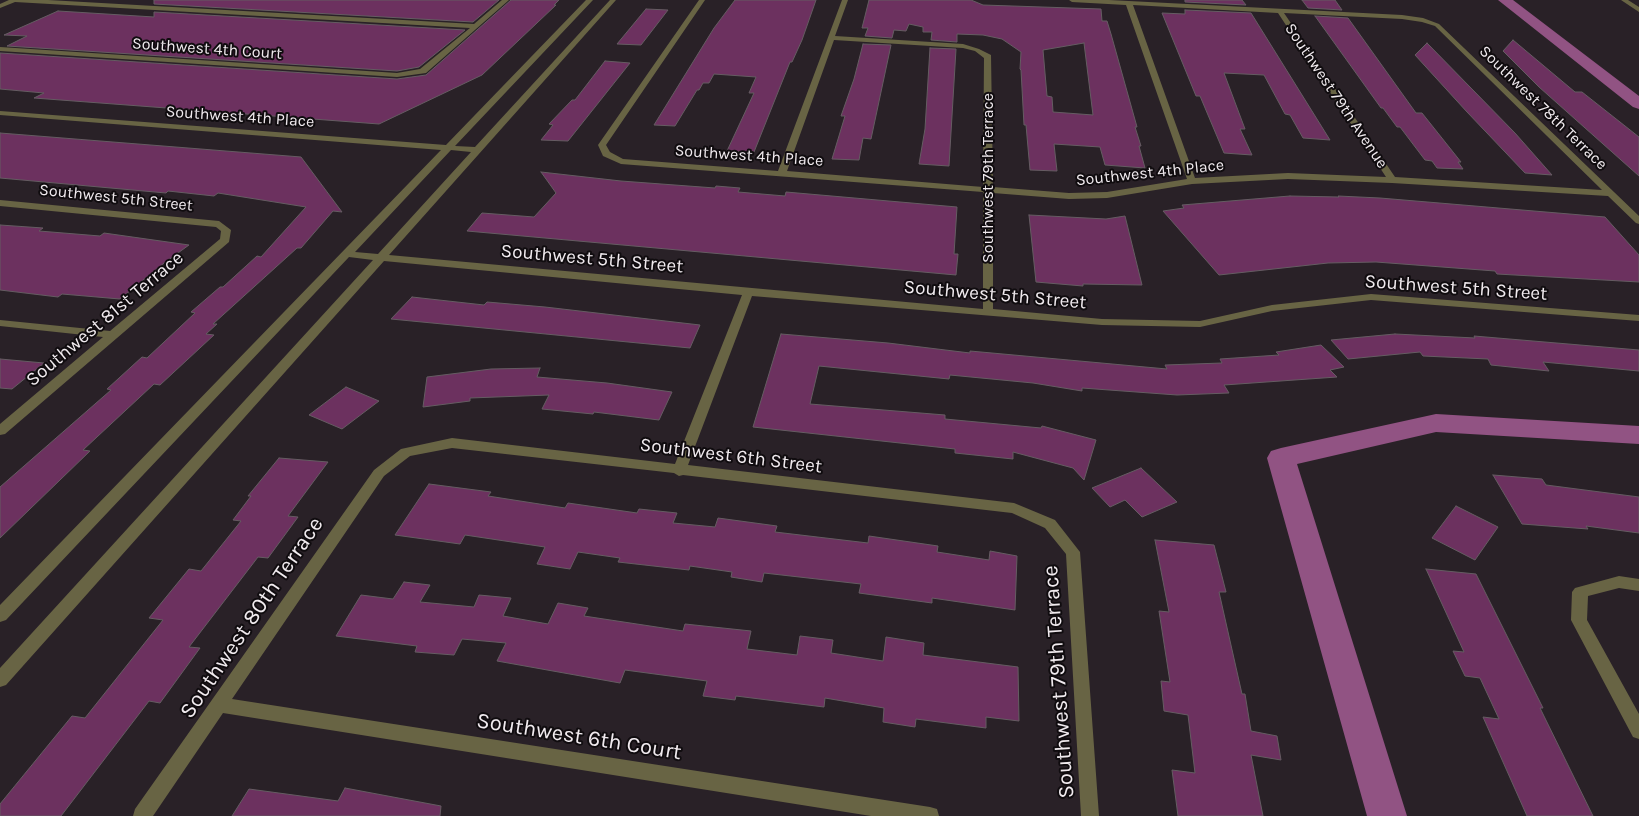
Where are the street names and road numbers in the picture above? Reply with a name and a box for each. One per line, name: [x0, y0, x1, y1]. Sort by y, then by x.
street label: Southwest 79th Avenue: [1280, 20, 1392, 172]
street label: Southwest 4th Court: [131, 34, 283, 64]
street label: Southwest 78th Terrace: [1475, 42, 1611, 174]
street label: Southwest 79th Terrace: [978, 93, 998, 263]
street label: Southwest 4th Place: [165, 102, 315, 132]
street label: Southwest 4th Place: [674, 141, 824, 171]
street label: Southwest 4th Place: [1075, 156, 1225, 190]
street label: Southwest 5th Street: [38, 180, 194, 216]
street label: Southwest 5th Street: [500, 240, 684, 278]
street label: Southwest 81st Terrace: [22, 247, 188, 391]
street label: Southwest 5th Street: [1364, 270, 1548, 306]
street label: Southwest 5th Street: [903, 276, 1087, 314]
street label: Southwest 6th Street: [639, 434, 823, 478]
street label: Southwest 80th Terrace: [175, 512, 329, 724]
street label: Southwest 79th Terrace: [1038, 565, 1080, 799]
street label: Southwest 6th Court: [475, 708, 683, 766]

